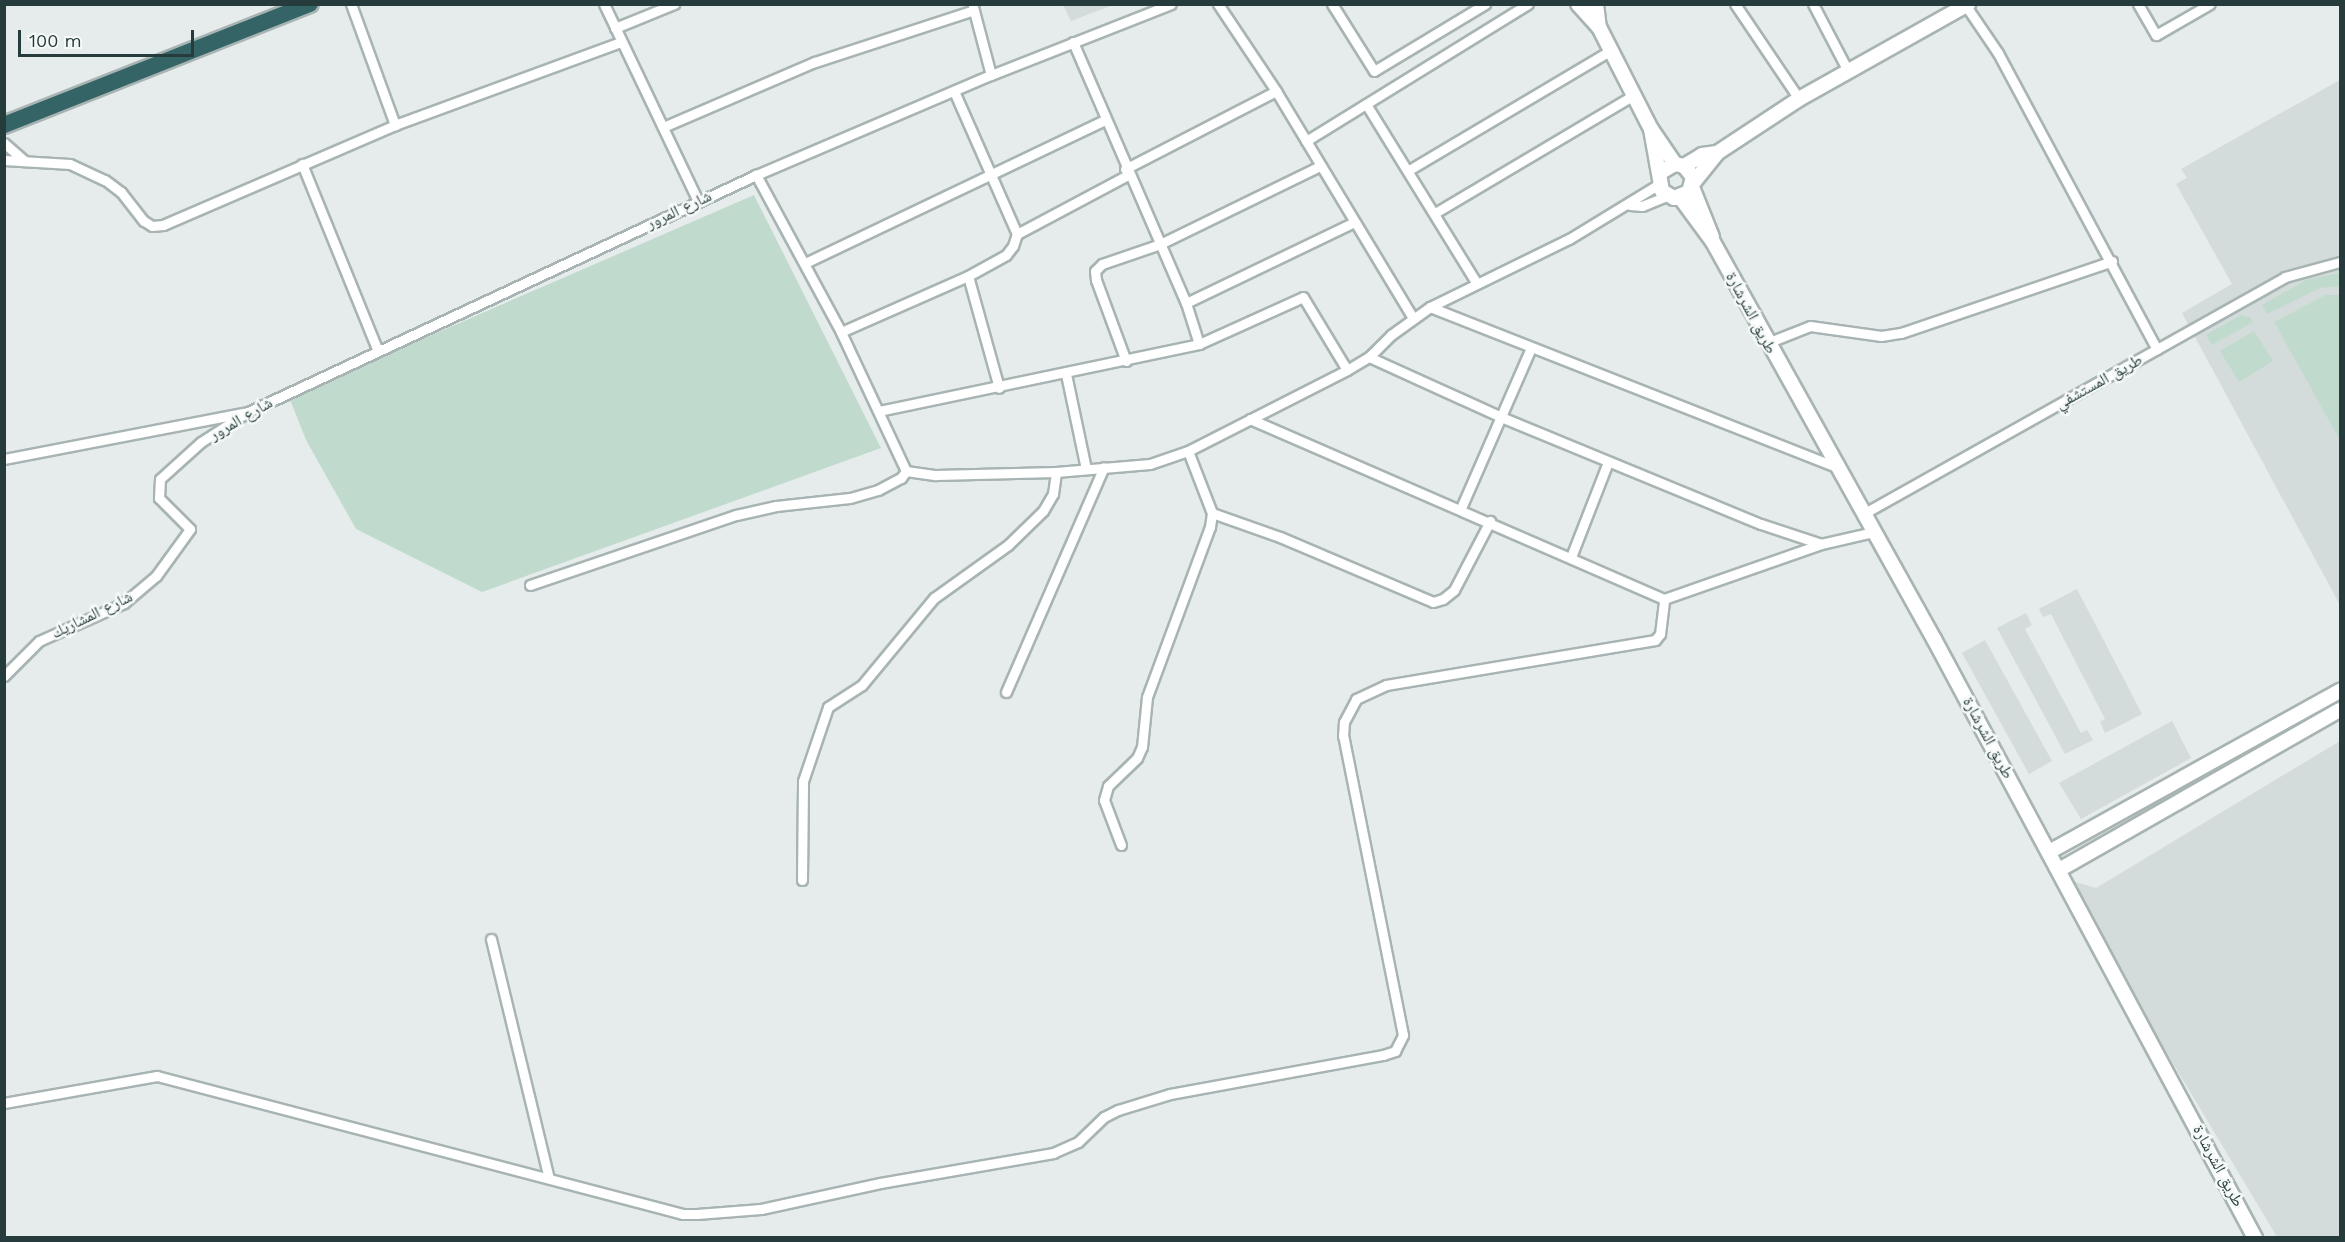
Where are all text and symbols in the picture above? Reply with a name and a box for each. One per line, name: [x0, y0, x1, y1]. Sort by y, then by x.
scale bar: [21, 18, 196, 56]
text: 100 m: [29, 30, 82, 51]
street label: شارع المرور: [643, 187, 715, 233]
street label: طريق الشرشارة: [1721, 269, 1781, 357]
street label: طريق المستشفي: [2052, 350, 2146, 414]
street label: شارع المرور: [206, 393, 276, 445]
street label: شارع المشاريك: [48, 587, 136, 643]
street label: طريق الشرشارة: [1958, 694, 2018, 782]
street label: طريق الشرشارة: [2188, 1122, 2248, 1210]

